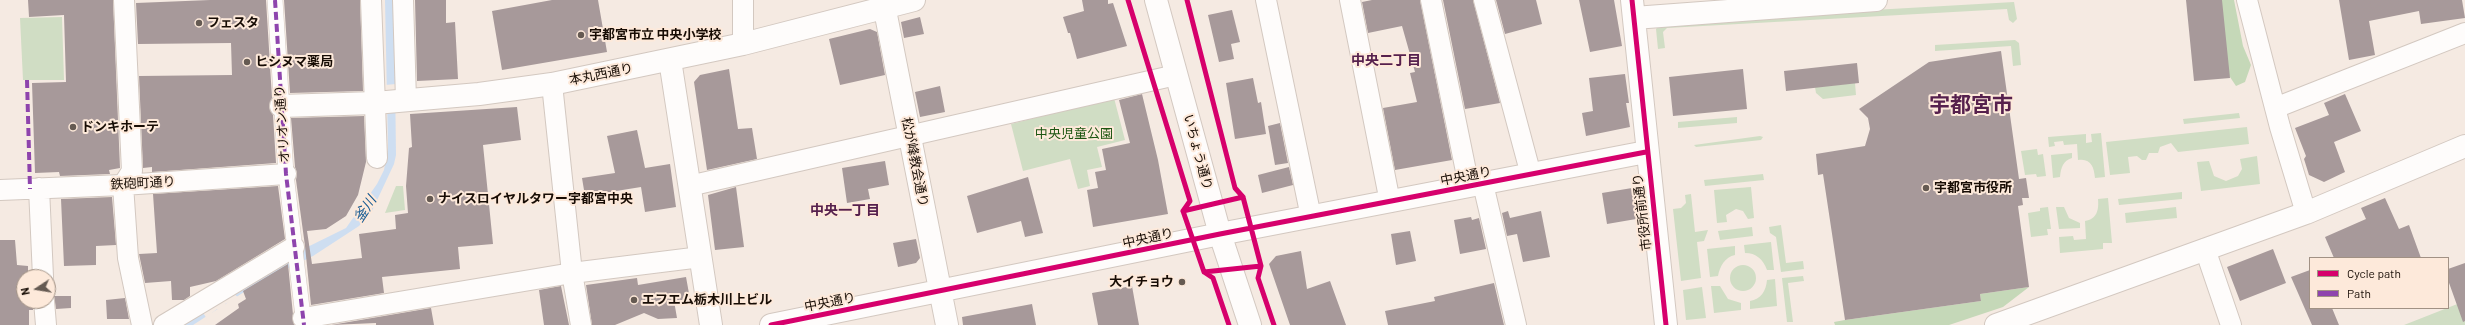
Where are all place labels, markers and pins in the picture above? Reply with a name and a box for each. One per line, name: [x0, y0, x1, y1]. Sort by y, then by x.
place label: フェスタ: [207, 15, 259, 31]
marker: フェスタ: [194, 18, 204, 28]
place label: 宇都宮市立 中央小学校: [589, 27, 722, 43]
marker: 宇都宮市立 中央小学校: [576, 30, 586, 40]
place label: ヒシヌマ薬局: [255, 54, 333, 70]
marker: ヒシヌマ薬局: [242, 57, 252, 67]
place label: ドンキホーテ: [81, 119, 159, 135]
marker: ドンキホーテ: [68, 122, 78, 132]
place label: 宇都宮市役所: [1934, 180, 2012, 196]
marker: 宇都宮市役所: [1921, 183, 1931, 193]
place label: ナイスロイヤルタワー宇都宮中央: [438, 191, 633, 207]
marker: ナイスロイヤルタワー宇都宮中央: [425, 194, 435, 204]
place label: 大イチョウ: [1109, 274, 1174, 290]
marker: 大イチョウ: [1177, 277, 1187, 287]
place label: エフエム栃木川上ビル: [642, 292, 772, 308]
marker: エフエム栃木川上ビル: [629, 295, 639, 305]

